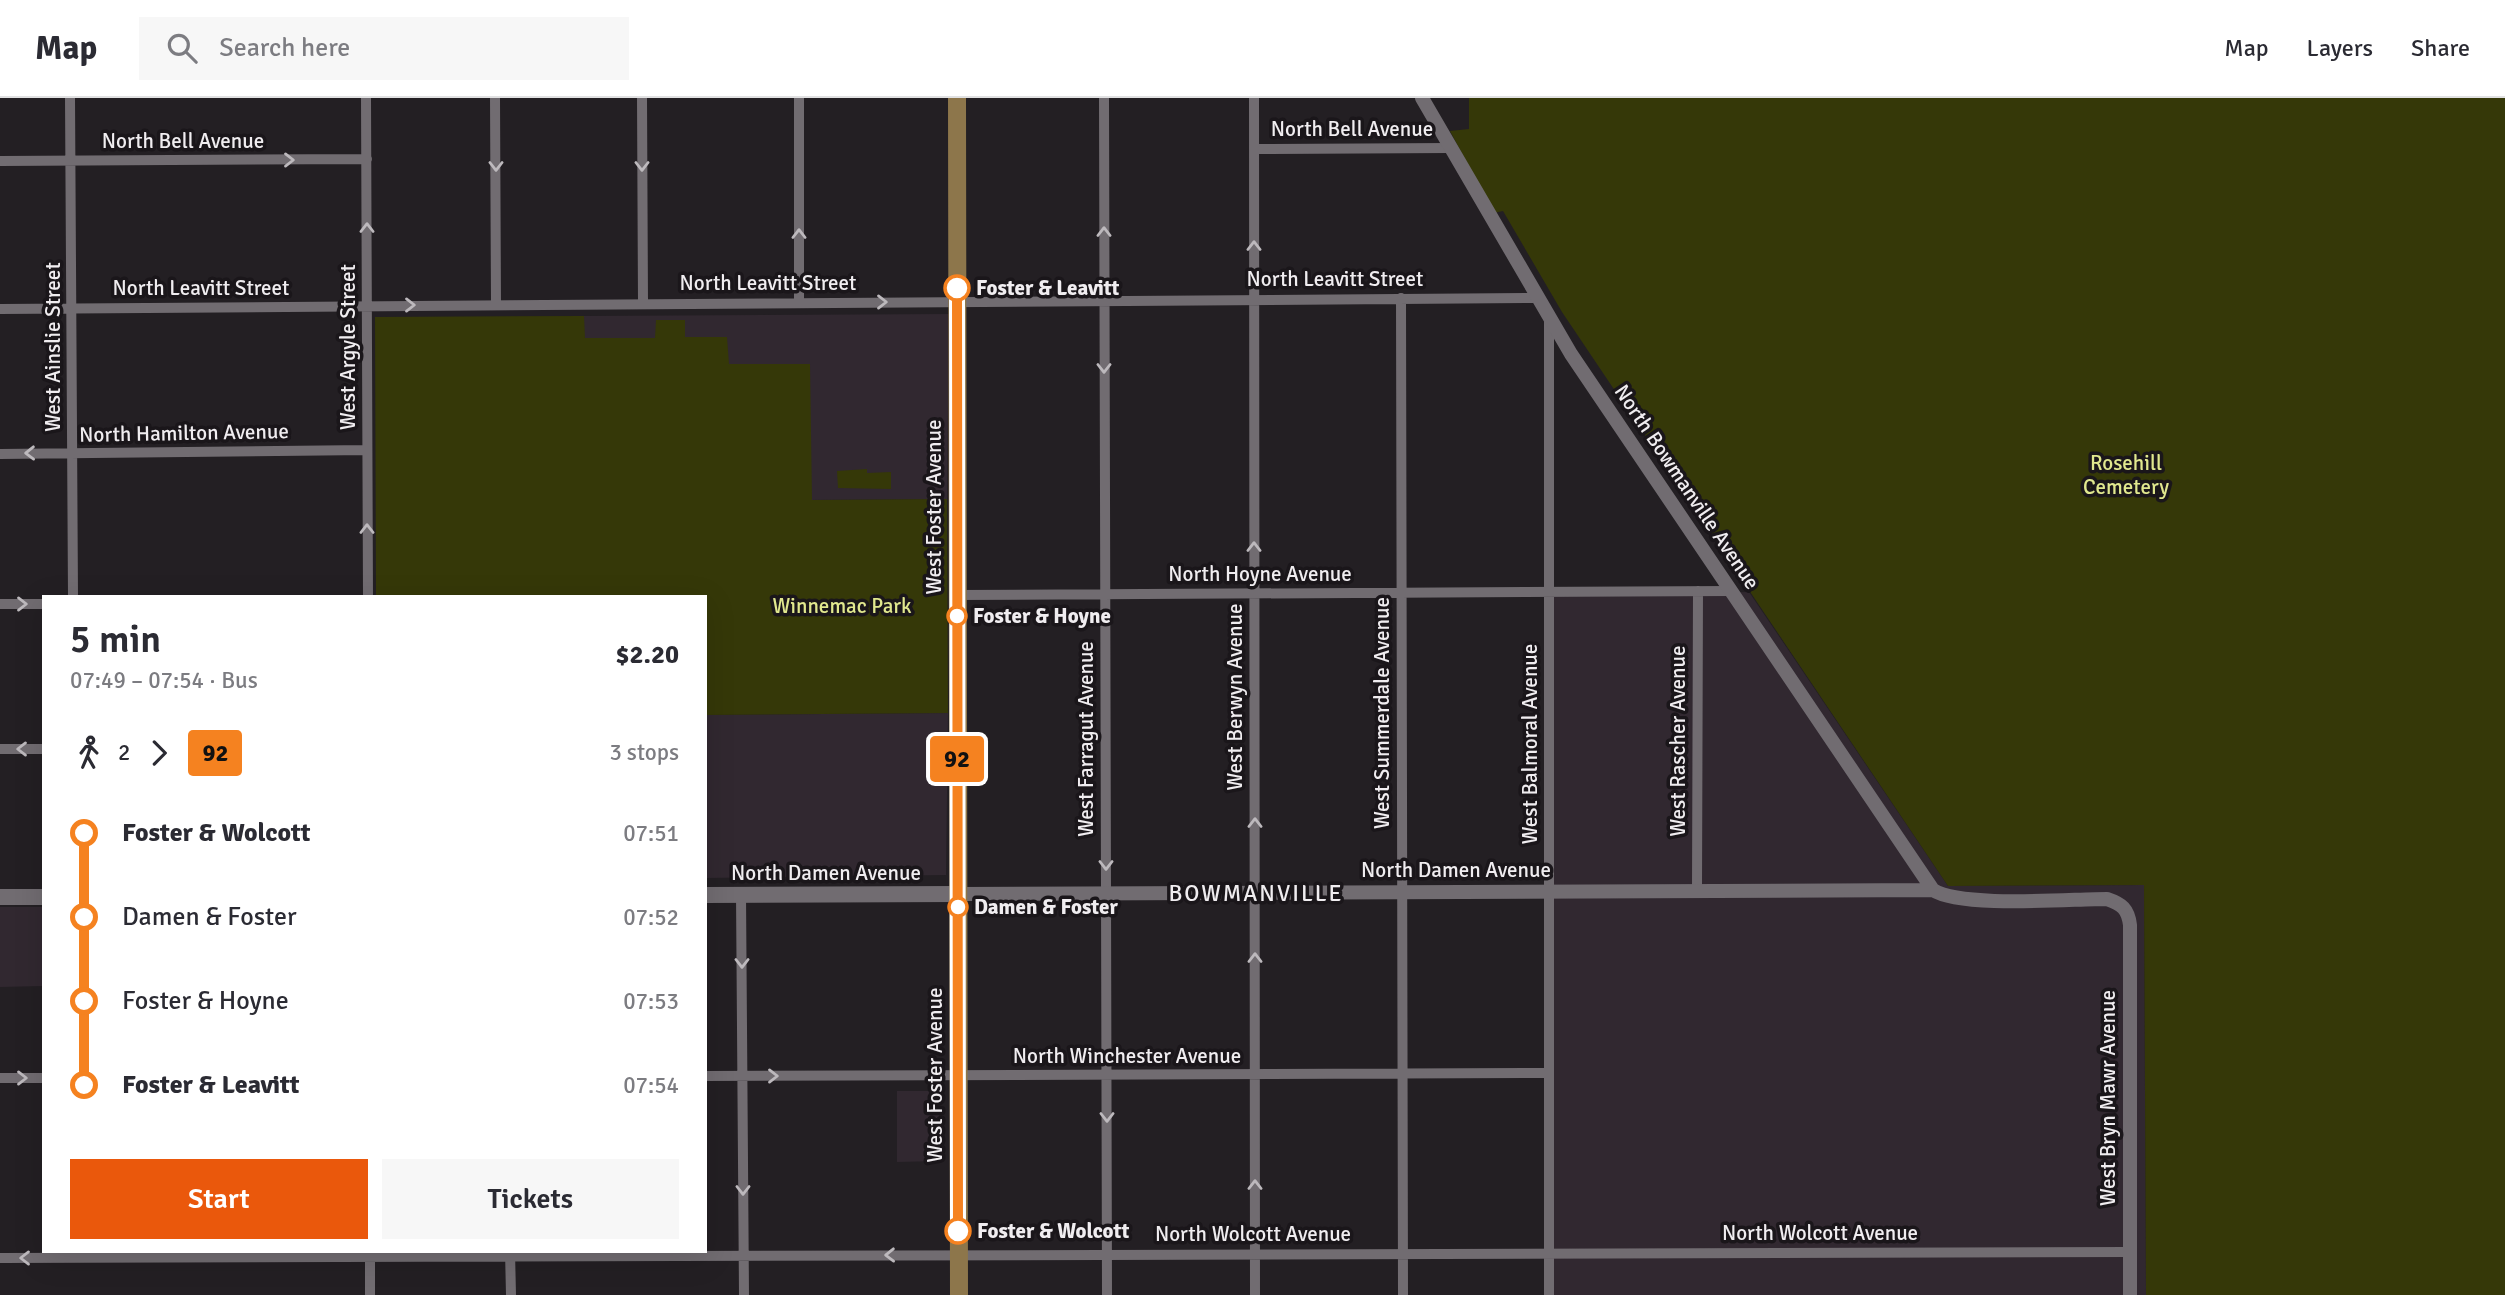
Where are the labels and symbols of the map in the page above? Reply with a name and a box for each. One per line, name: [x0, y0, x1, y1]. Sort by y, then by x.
street label: North Bell Avenue: [1271, 116, 1433, 142]
street label: North Bell Avenue: [102, 128, 264, 154]
one-way arrow: [284, 152, 294, 168]
one-way arrow: [488, 161, 504, 172]
one-way arrow: [634, 161, 650, 172]
one-way arrow: [359, 222, 375, 232]
one-way arrow: [1096, 226, 1112, 237]
one-way arrow: [791, 228, 807, 239]
one-way arrow: [1246, 240, 1262, 251]
street label: West Ainslie Street: [40, 262, 66, 432]
street label: West Argyle Street: [335, 264, 361, 430]
street label: North Leavitt Street: [1247, 266, 1423, 292]
street label: North Leavitt Street: [680, 270, 856, 296]
street label: North Leavitt Street: [113, 275, 289, 301]
marker: Foster & Leavitt: [944, 275, 970, 301]
place label: Foster & Leavitt: [976, 275, 1120, 301]
one-way arrow: [877, 294, 888, 310]
one-way arrow: [405, 297, 415, 313]
one-way arrow: [1096, 364, 1112, 374]
street label: North Bowmanville Avenue: [1609, 380, 1765, 594]
street label: North Hamilton Avenue: [79, 418, 289, 448]
street label: West Foster Avenue: [921, 420, 947, 594]
one-way arrow: [24, 445, 34, 461]
park label: Rosehill Cemetery: [2083, 450, 2169, 500]
one-way arrow: [360, 523, 375, 534]
one-way arrow: [1246, 541, 1262, 552]
street label: North Hoyne Avenue: [1168, 561, 1352, 587]
park label: Winnemac Park: [772, 593, 912, 619]
one-way arrow: [17, 596, 28, 612]
street label: West Summerdale Avenue: [1369, 597, 1395, 829]
place label: Foster & Hoyne: [973, 603, 1111, 629]
street label: West Berwyn Avenue: [1222, 604, 1248, 790]
marker: Foster & Hoyne: [947, 606, 967, 626]
street label: West Farragut Avenue: [1073, 641, 1099, 837]
street label: West Balmoral Avenue: [1517, 644, 1543, 844]
street label: West Rascher Avenue: [1665, 646, 1691, 836]
line badge: 92: [926, 736, 988, 782]
one-way arrow: [16, 741, 27, 757]
one-way arrow: [1247, 818, 1263, 828]
street label: North Damen Avenue: [1361, 857, 1551, 883]
street label: North Damen Avenue: [731, 860, 921, 886]
one-way arrow: [1098, 861, 1114, 871]
district label: BOWMANVILLE: [1169, 879, 1343, 908]
place label: Damen & Foster: [974, 894, 1118, 920]
marker: Damen & Foster: [948, 897, 968, 917]
one-way arrow: [1247, 952, 1263, 962]
one-way arrow: [734, 958, 750, 968]
street label: West Foster Avenue: [922, 988, 948, 1162]
street label: West Bryn Mawr Avenue: [2095, 990, 2121, 1206]
street label: North Winchester Avenue: [1013, 1043, 1241, 1069]
one-way arrow: [769, 1068, 779, 1084]
one-way arrow: [17, 1070, 28, 1086]
one-way arrow: [1099, 1113, 1115, 1123]
one-way arrow: [1247, 1179, 1263, 1190]
one-way arrow: [735, 1185, 751, 1196]
marker: Foster & Wolcott: [945, 1218, 971, 1244]
place label: Foster & Wolcott: [977, 1218, 1129, 1244]
street label: North Wolcott Avenue: [1722, 1220, 1918, 1246]
street label: North Wolcott Avenue: [1155, 1221, 1351, 1247]
one-way arrow: [884, 1247, 895, 1263]
one-way arrow: [20, 1250, 30, 1266]

